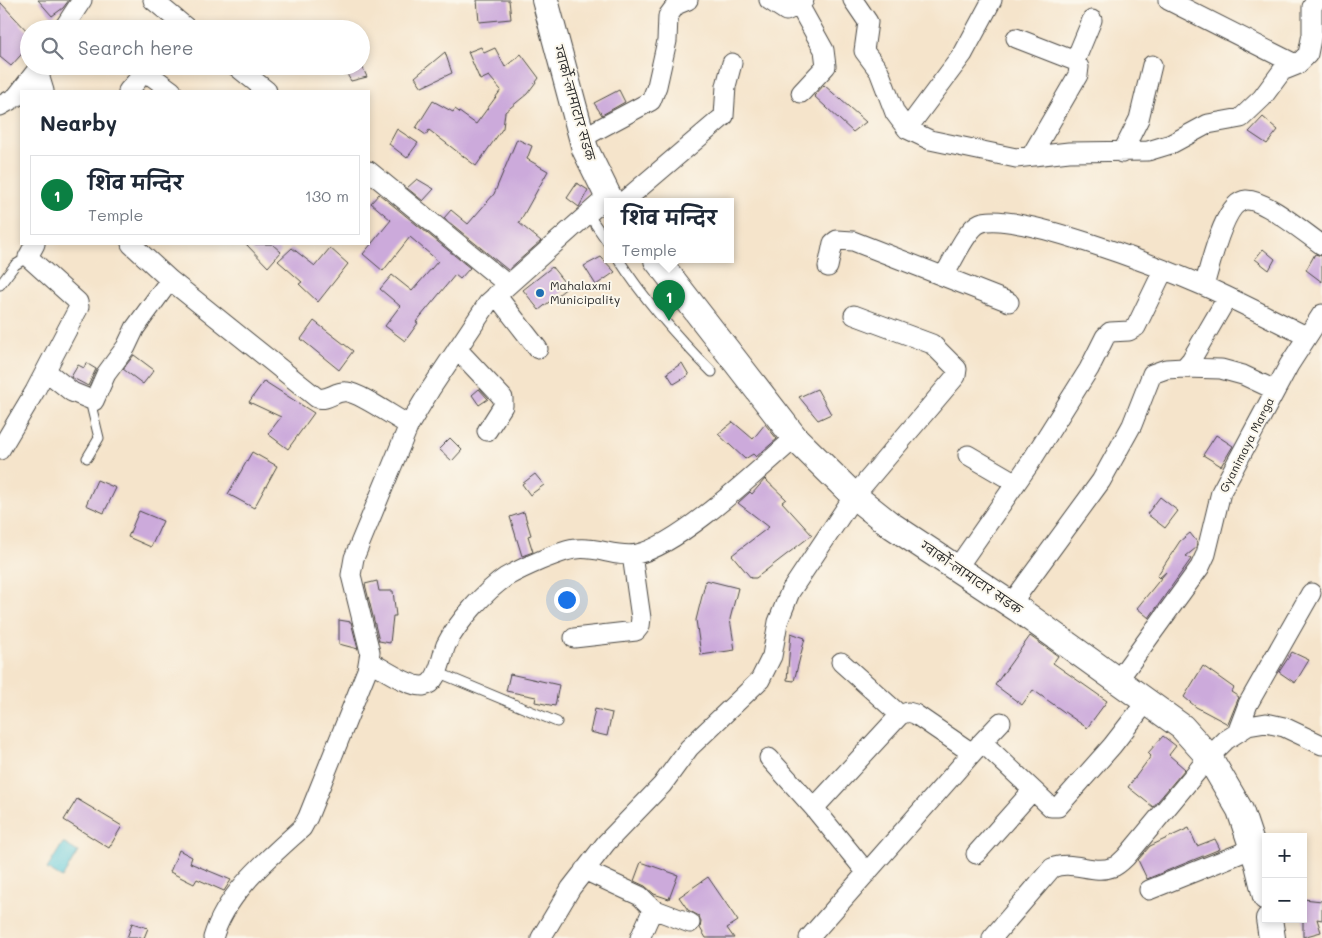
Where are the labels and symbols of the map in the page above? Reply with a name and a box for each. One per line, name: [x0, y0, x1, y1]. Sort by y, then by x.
street label: ग्वार्को-लामाटार सडक: [551, 42, 600, 163]
place label: Mahalaxmi Municipality: [550, 277, 620, 307]
pin: 1: [653, 280, 685, 321]
marker: Mahalaxmi Municipality: [534, 287, 546, 299]
street label: Gyanimaya Marga: [1215, 394, 1277, 495]
street label: ग्वार्को-लामाटार सडक: [917, 536, 1027, 618]
your location: [554, 587, 580, 613]

